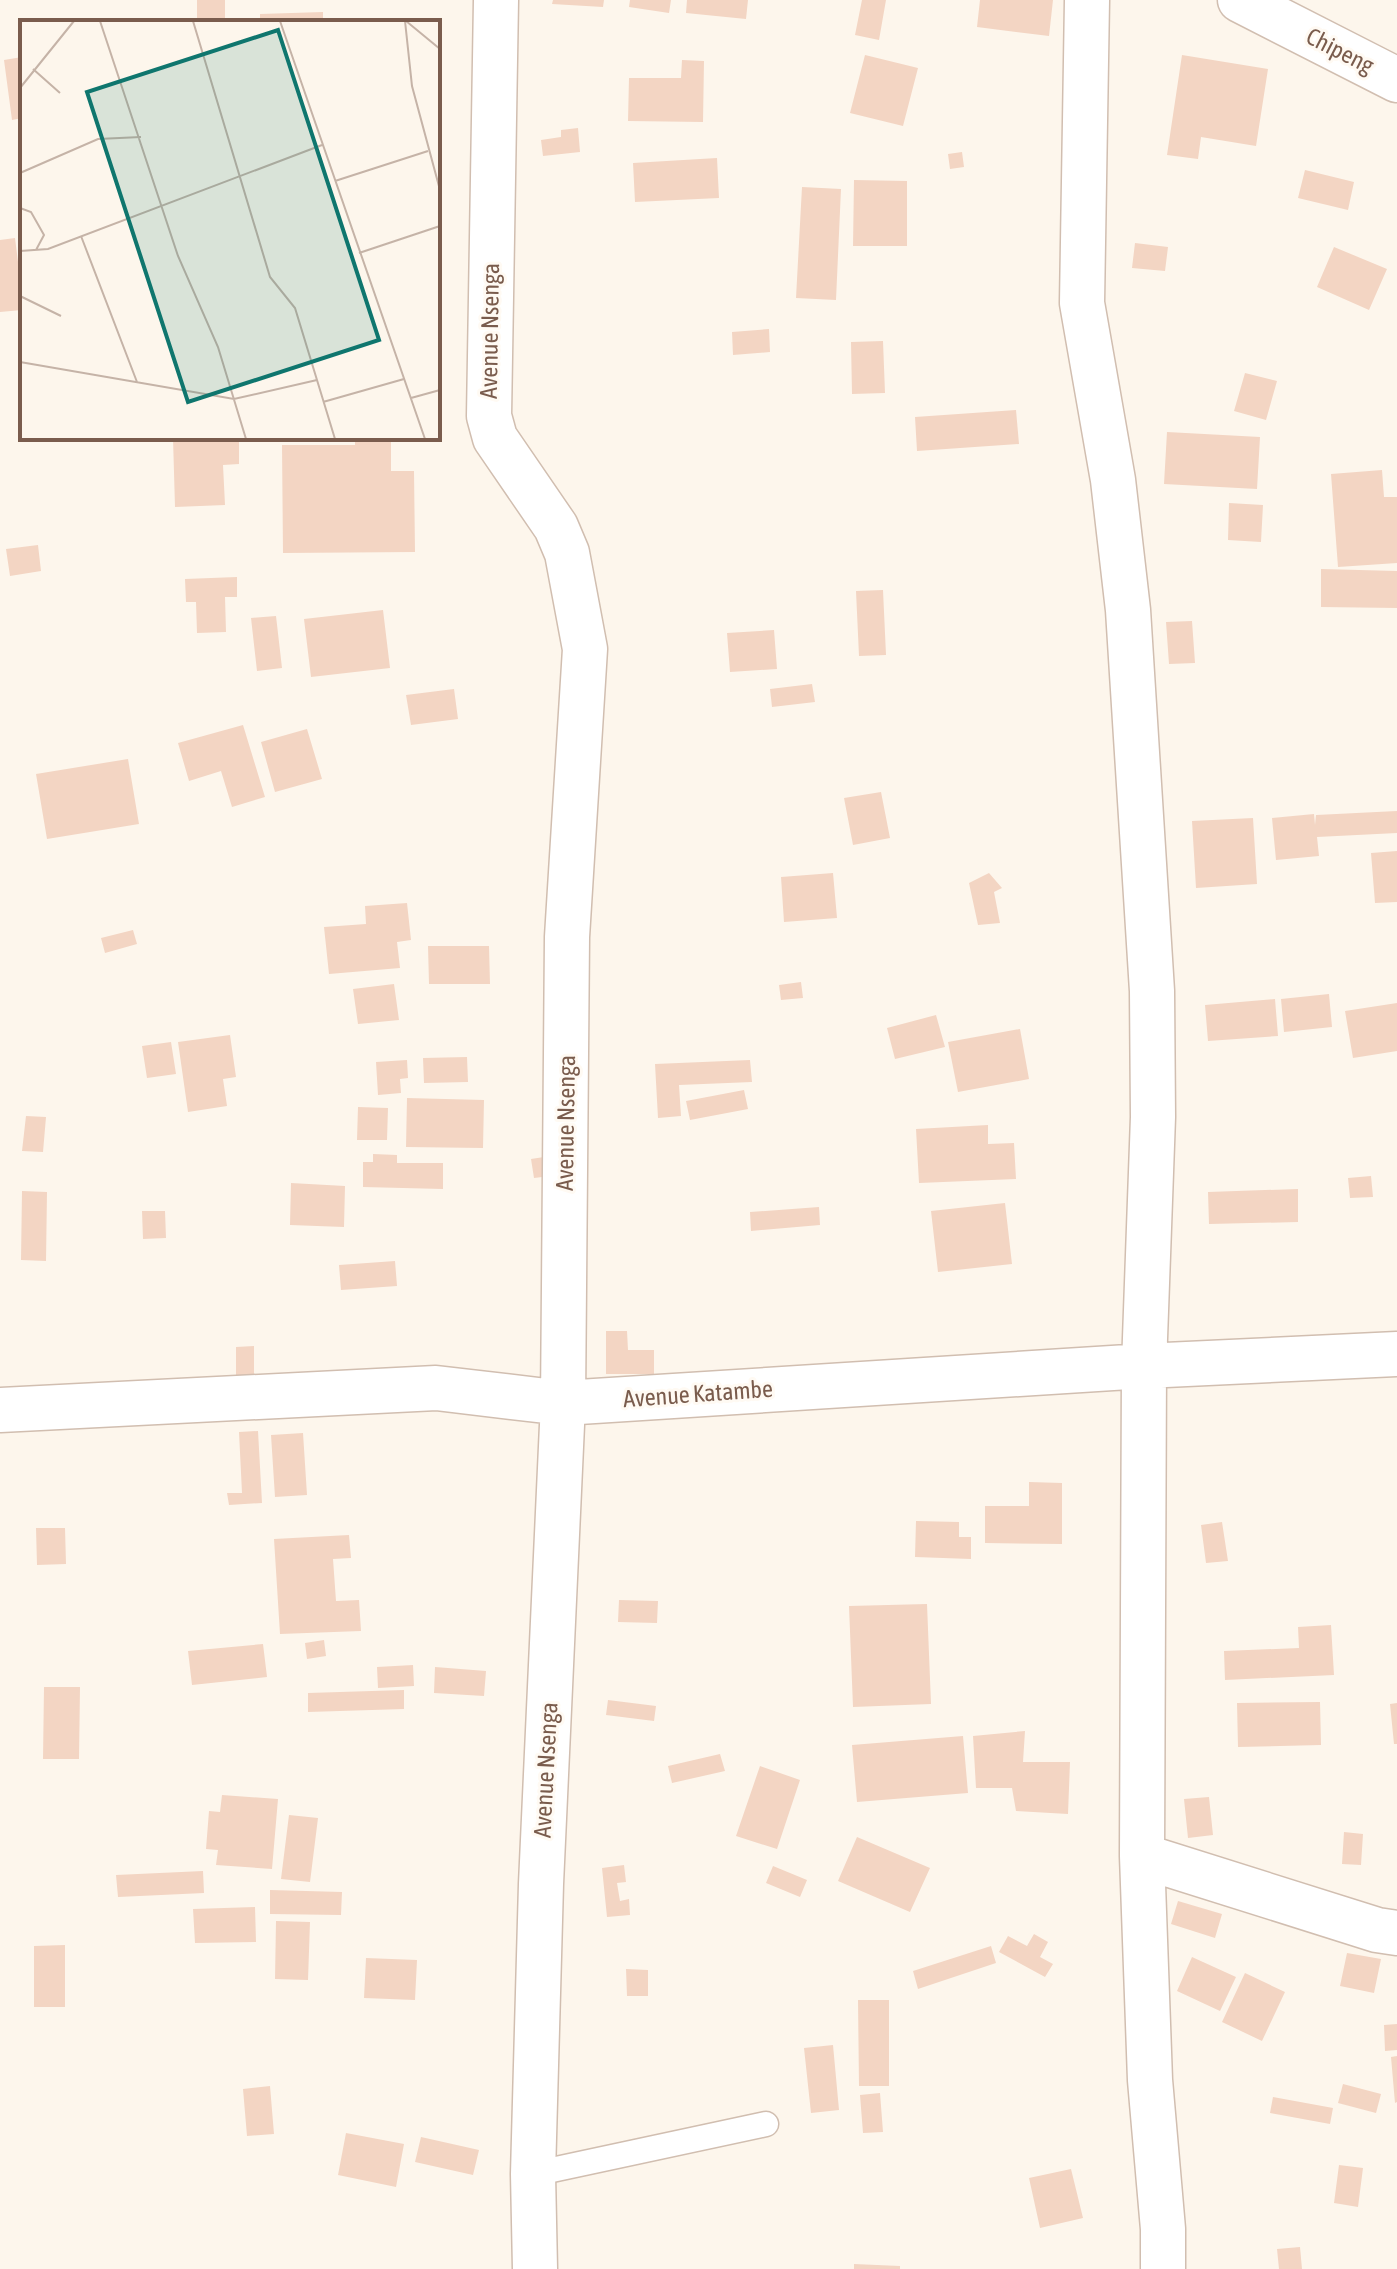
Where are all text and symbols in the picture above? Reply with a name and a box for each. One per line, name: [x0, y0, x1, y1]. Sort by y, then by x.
inset map: [20, 20, 440, 440]
street label: Chipeng: [1302, 22, 1379, 79]
street label: Avenue Nsenga: [475, 263, 504, 399]
street label: Avenue Nsenga: [551, 1055, 580, 1191]
street label: Avenue Katambe: [622, 1375, 774, 1412]
street label: Avenue Nsenga: [528, 1701, 563, 1839]

